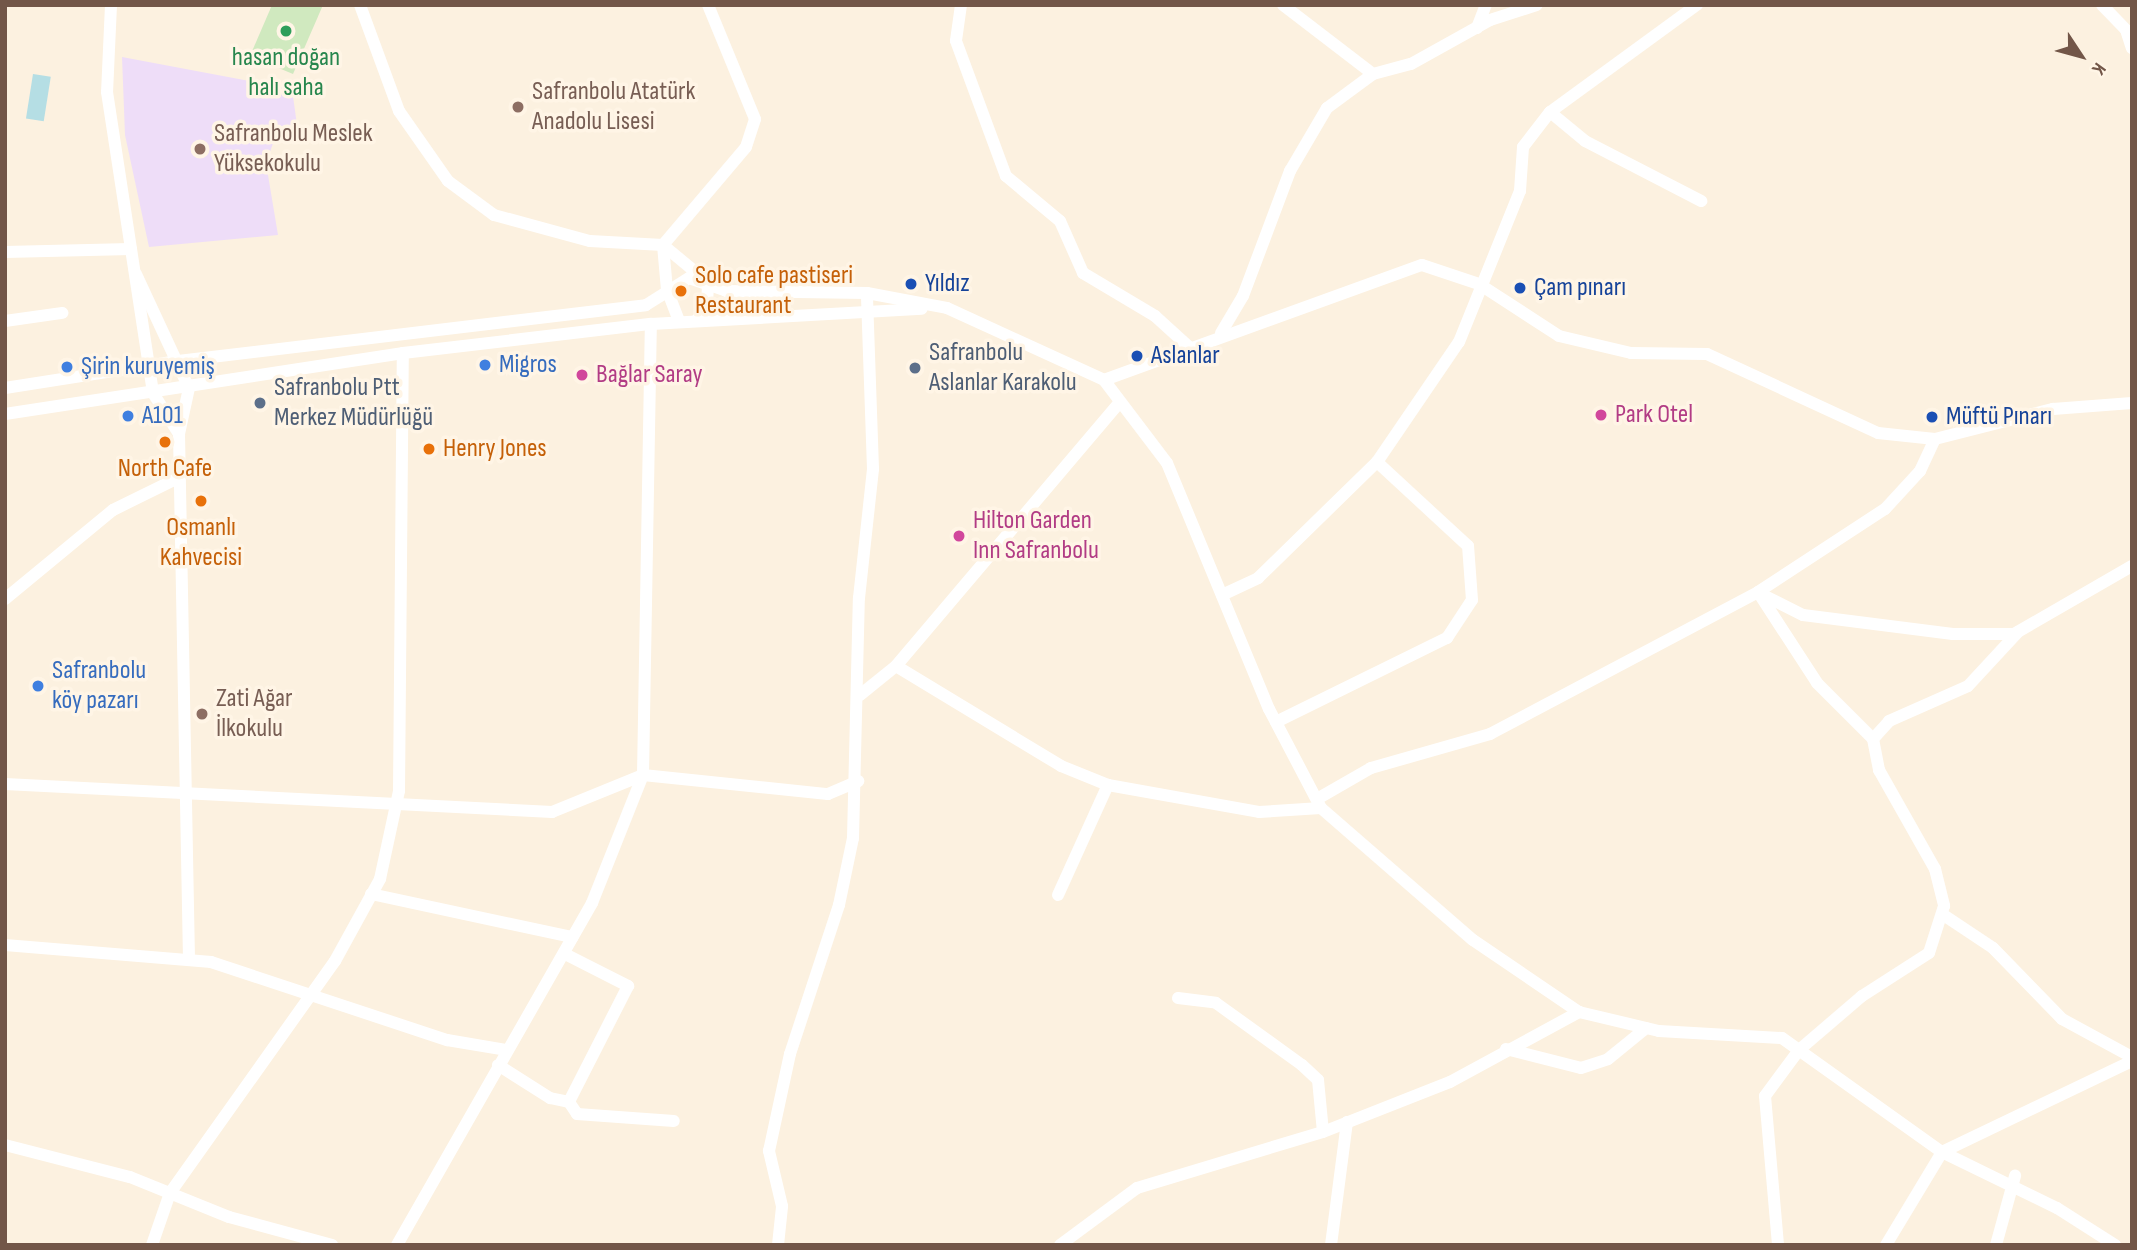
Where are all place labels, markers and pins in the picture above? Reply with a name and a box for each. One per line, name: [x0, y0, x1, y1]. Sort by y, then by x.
marker: hasan doğan halı saha: [278, 23, 294, 39]
place label: hasan doğan halı saha: [232, 42, 340, 104]
place label: Safranbolu Atatürk Anadolu Lisesi: [532, 76, 695, 138]
marker: Safranbolu Atatürk Anadolu Lisesi: [510, 99, 526, 115]
place label: Safranbolu Meslek Yüksekokulu: [214, 118, 373, 180]
marker: Safranbolu Meslek Yüksekokulu: [192, 141, 208, 157]
place label: Solo cafe pastiseri Restaurant: [695, 260, 853, 322]
place label: Yıldız: [925, 268, 969, 300]
place label: Çam pınarı: [1534, 272, 1626, 304]
marker: Yıldız: [903, 276, 919, 292]
marker: Çam pınarı: [1512, 280, 1528, 296]
marker: Solo cafe pastiseri Restaurant: [673, 283, 689, 299]
place label: Safranbolu Aslanlar Karakolu: [929, 337, 1077, 398]
place label: Aslanlar: [1151, 340, 1220, 372]
marker: Aslanlar: [1129, 348, 1145, 364]
place label: Migros: [499, 349, 557, 381]
place label: Şirin kuruyemiş: [81, 351, 215, 383]
marker: Migros: [477, 357, 493, 373]
marker: Şirin kuruyemiş: [59, 359, 75, 375]
place label: Bağlar Saray: [596, 359, 703, 391]
marker: Safranbolu Aslanlar Karakolu: [907, 360, 923, 376]
marker: Bağlar Saray: [574, 367, 590, 383]
place label: Safranbolu Ptt Merkez Müdürlüğü: [274, 372, 433, 434]
marker: Safranbolu Ptt Merkez Müdürlüğü: [252, 395, 268, 411]
place label: Park Otel: [1615, 399, 1693, 431]
place label: A101: [142, 400, 183, 432]
place label: Müftü Pınarı: [1946, 401, 2052, 433]
marker: Park Otel: [1593, 407, 1609, 423]
marker: A101: [120, 408, 136, 424]
marker: Müftü Pınarı: [1924, 409, 1940, 425]
place label: Henry Jones: [443, 433, 547, 465]
marker: North Cafe: [157, 434, 173, 450]
marker: Henry Jones: [421, 441, 437, 457]
place label: North Cafe: [118, 453, 212, 485]
marker: Osmanlı Kahvecisi: [193, 493, 209, 509]
place label: Hilton Garden Inn Safranbolu: [973, 505, 1099, 566]
place label: Osmanlı Kahvecisi: [160, 512, 242, 574]
marker: Hilton Garden Inn Safranbolu: [951, 528, 967, 544]
place label: Safranbolu köy pazarı: [52, 655, 146, 716]
marker: Safranbolu köy pazarı: [30, 678, 46, 694]
place label: Zati Ağar İlkokulu: [216, 683, 292, 744]
marker: Zati Ağar İlkokulu: [194, 706, 210, 722]

